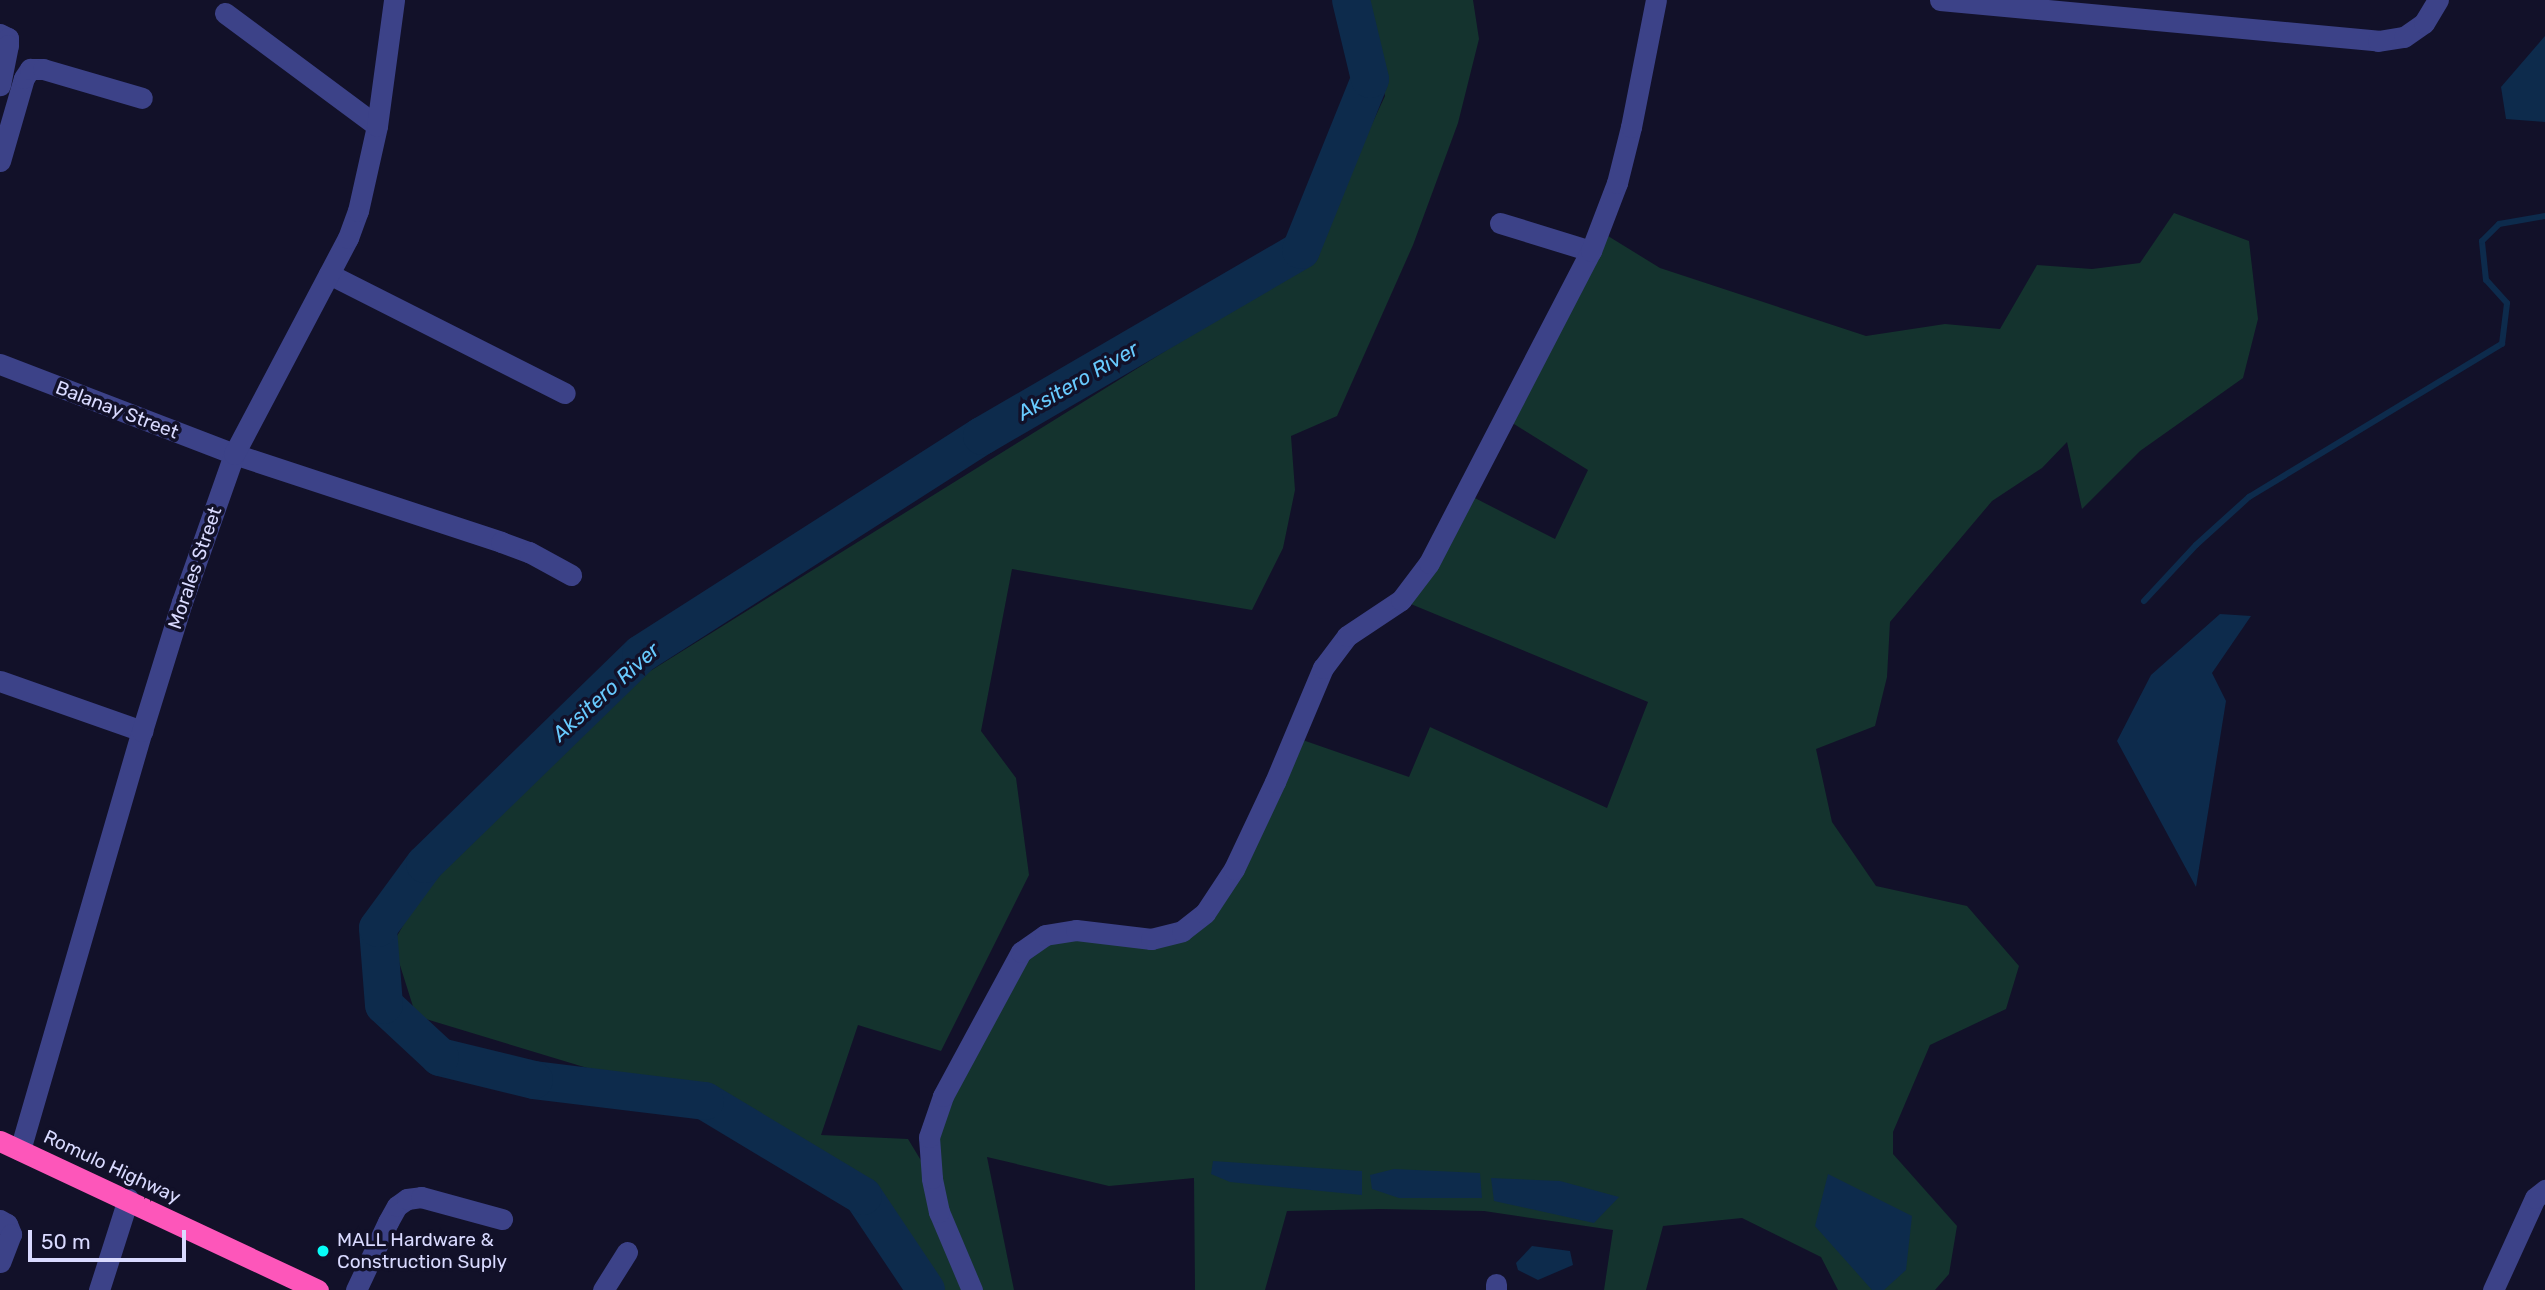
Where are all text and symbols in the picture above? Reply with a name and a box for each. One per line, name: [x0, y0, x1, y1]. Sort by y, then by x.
water label: Aksitero River: [1013, 336, 1143, 426]
street label: Balanay Street: [52, 376, 182, 444]
street label: Morales Street: [163, 504, 227, 632]
water label: Aksitero River: [547, 637, 665, 747]
street label: Romulo Highway: [40, 1125, 184, 1209]
scale bar: [32, 1216, 189, 1260]
text: 50 m: [41, 1229, 91, 1254]
place label: MALL Hardware & Construction Suply: [337, 1229, 507, 1273]
marker: MALL Hardware & Construction Suply: [315, 1243, 331, 1259]

